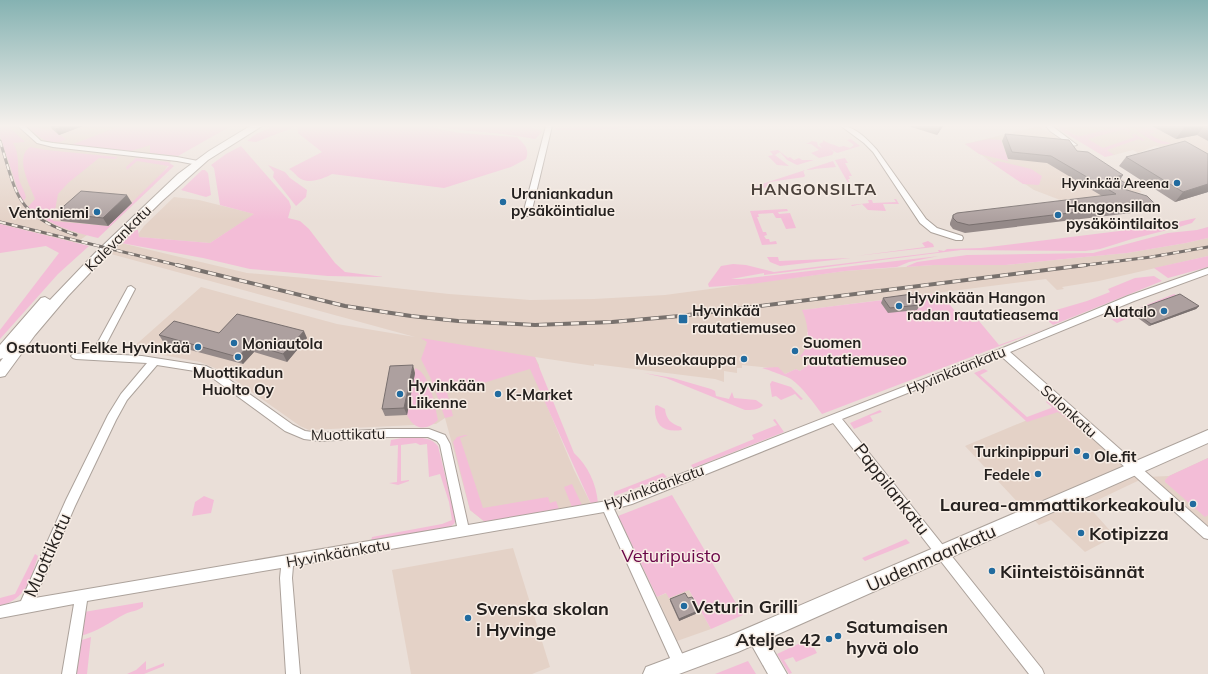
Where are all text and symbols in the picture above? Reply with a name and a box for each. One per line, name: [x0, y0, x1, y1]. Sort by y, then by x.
place label: Hyvinkää Areena: [1061, 175, 1169, 192]
marker: Hyvinkää Areena: [1172, 178, 1182, 188]
district label: HANGONSILTA: [751, 179, 877, 199]
place label: Uraniankadun pysäköintialue: [511, 184, 615, 220]
marker: Uraniankadun pysäköintialue: [498, 197, 508, 207]
place label: Hangonsillan pysäköintilaitos: [1066, 197, 1179, 233]
street label: Kalevankatu: [81, 201, 155, 275]
place label: Ventoniemi: [8, 203, 89, 222]
marker: Ventoniemi: [92, 207, 102, 217]
marker: Hangonsillan pysäköintilaitos: [1053, 210, 1063, 220]
place label: Hyvinkään Hangon radan rautatieasema: [907, 288, 1059, 324]
place label: Hyvinkää rautatiemuseo: [692, 301, 796, 337]
marker: Hyvinkään Hangon radan rautatieasema: [894, 301, 904, 311]
place label: Alatalo: [1104, 302, 1156, 321]
marker: Alatalo: [1159, 306, 1169, 316]
marker: Hyvinkää rautatiemuseo: [677, 313, 689, 325]
place label: Suomen rautatiemuseo: [803, 333, 907, 369]
place label: Moniautola: [242, 334, 323, 353]
place label: Osatuonti Felke Hyvinkää: [6, 338, 190, 357]
marker: Moniautola: [229, 338, 239, 348]
marker: Osatuonti Felke Hyvinkää: [193, 342, 203, 352]
street label: Hyvinkäänkatu: [904, 342, 1008, 398]
marker: Suomen rautatiemuseo: [790, 346, 800, 356]
place label: Museokauppa: [635, 350, 736, 369]
marker: Muottikadun Huolto Oy: [233, 352, 243, 362]
marker: Museokauppa: [739, 354, 749, 364]
place label: Muottikadun Huolto Oy: [193, 363, 283, 399]
place label: Hyvinkään Liikenne: [408, 376, 485, 412]
street label: Salonkatu: [1037, 381, 1101, 441]
place label: K-Market: [506, 385, 573, 404]
marker: Hyvinkään Liikenne: [395, 389, 405, 399]
marker: K-Market: [493, 389, 503, 399]
street label: Muottikatu: [311, 424, 385, 444]
street label: Pappilankatu: [849, 438, 935, 540]
place label: Turkinpippuri: [974, 442, 1069, 461]
marker: Turkinpippuri: [1072, 446, 1082, 456]
place label: Ole.fit: [1094, 447, 1137, 466]
marker: Ole.fit: [1081, 451, 1091, 461]
street label: Hyvinkäänkatu: [601, 460, 707, 514]
place label: Fedele: [984, 465, 1030, 484]
marker: Fedele: [1033, 469, 1043, 479]
place label: Laurea-ammattikorkeakoulu: [940, 493, 1185, 516]
marker: Laurea-ammattikorkeakoulu: [1188, 499, 1198, 509]
street label: Muottikatu: [18, 510, 76, 600]
street label: Uudenmaankatu: [863, 519, 999, 597]
place label: Kotipizza: [1089, 522, 1169, 545]
marker: Kotipizza: [1076, 528, 1086, 538]
street label: Hyvinkäänkatu: [285, 535, 391, 571]
park label: Veturipuisto: [621, 544, 721, 567]
place label: Kiinteistöisännät: [1000, 560, 1145, 583]
marker: Kiinteistöisännät: [987, 566, 997, 576]
place label: Veturin Grilli: [691, 595, 798, 618]
place label: Svenska skolan i Hyvinge: [476, 597, 609, 641]
marker: Veturin Grilli: [679, 601, 689, 611]
marker: Svenska skolan i Hyvinge: [463, 613, 473, 623]
place label: Satumaisen hyvä olo: [846, 615, 948, 659]
place label: Ateljee 42: [736, 628, 821, 651]
marker: Satumaisen hyvä olo: [833, 631, 843, 641]
marker: Ateljee 42: [824, 634, 834, 644]

